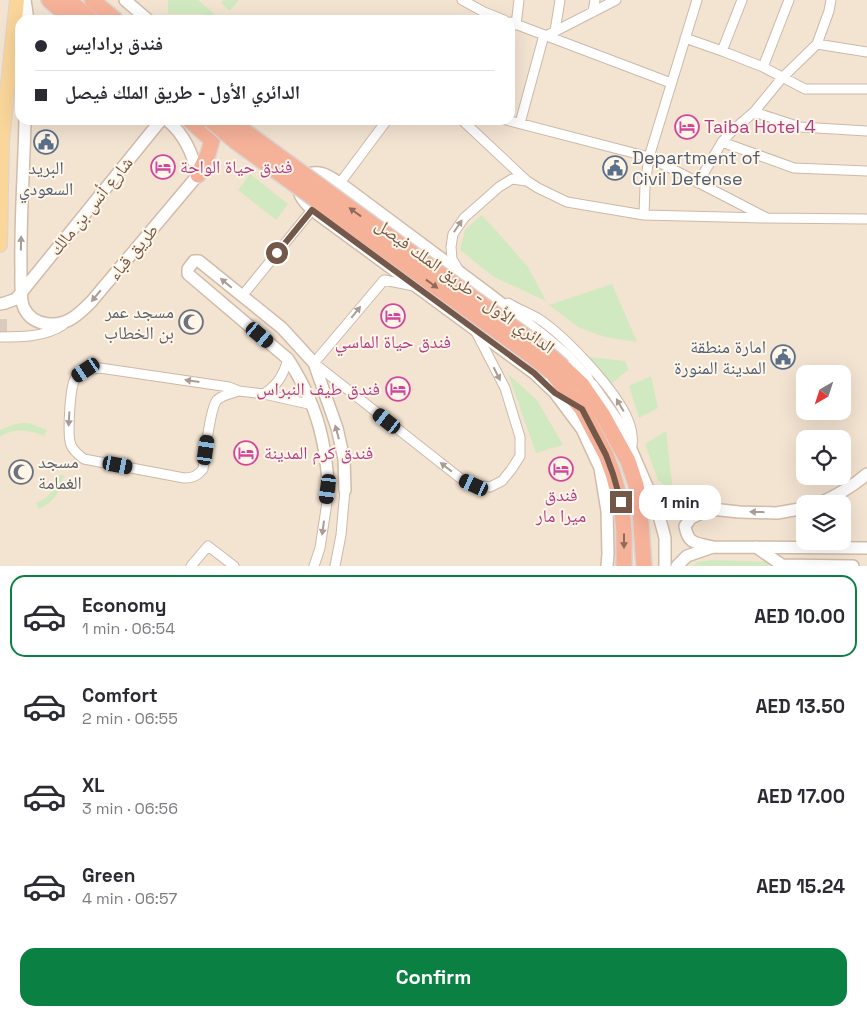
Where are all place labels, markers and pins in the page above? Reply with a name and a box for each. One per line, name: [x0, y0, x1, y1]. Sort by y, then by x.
hotel icon: Taiba Hotel 4: [674, 114, 700, 140]
place label: Taiba Hotel 4: [704, 115, 816, 138]
public building icon: البريد السعودي: [33, 129, 59, 155]
place label: Department of Civil Defense: [632, 146, 760, 190]
hotel icon: فندق حياة الواحة: [150, 154, 176, 180]
place label: فندق حياة الواحة: [180, 155, 292, 178]
public building icon: Department of Civil Defense: [602, 155, 628, 181]
place label: البريد السعودي: [19, 156, 73, 204]
place label: مسجد عمر بن الخطاب: [104, 300, 174, 344]
hotel icon: فندق حياة الماسي: [380, 303, 406, 329]
mosque icon: مسجد عمر بن الخطاب: [178, 309, 204, 335]
place label: فندق حياة الماسي: [335, 330, 451, 357]
place label: امارة منطقة المدينة المنورة: [674, 335, 766, 379]
public building icon: امارة منطقة المدينة المنورة: [770, 344, 796, 370]
hotel icon: فندق طيف النبراس: [385, 376, 411, 402]
place label: فندق طيف النبراس: [256, 377, 380, 400]
hotel icon: فندق كرم المدينة: [233, 440, 259, 466]
place label: فندق كرم المدينة: [264, 441, 373, 465]
place label: مسجد الغمامة: [38, 450, 82, 494]
hotel icon: فندق ميرا مار: [548, 456, 574, 482]
mosque icon: مسجد الغمامة: [8, 459, 34, 485]
place label: فندق ميرا مار: [535, 483, 586, 527]

